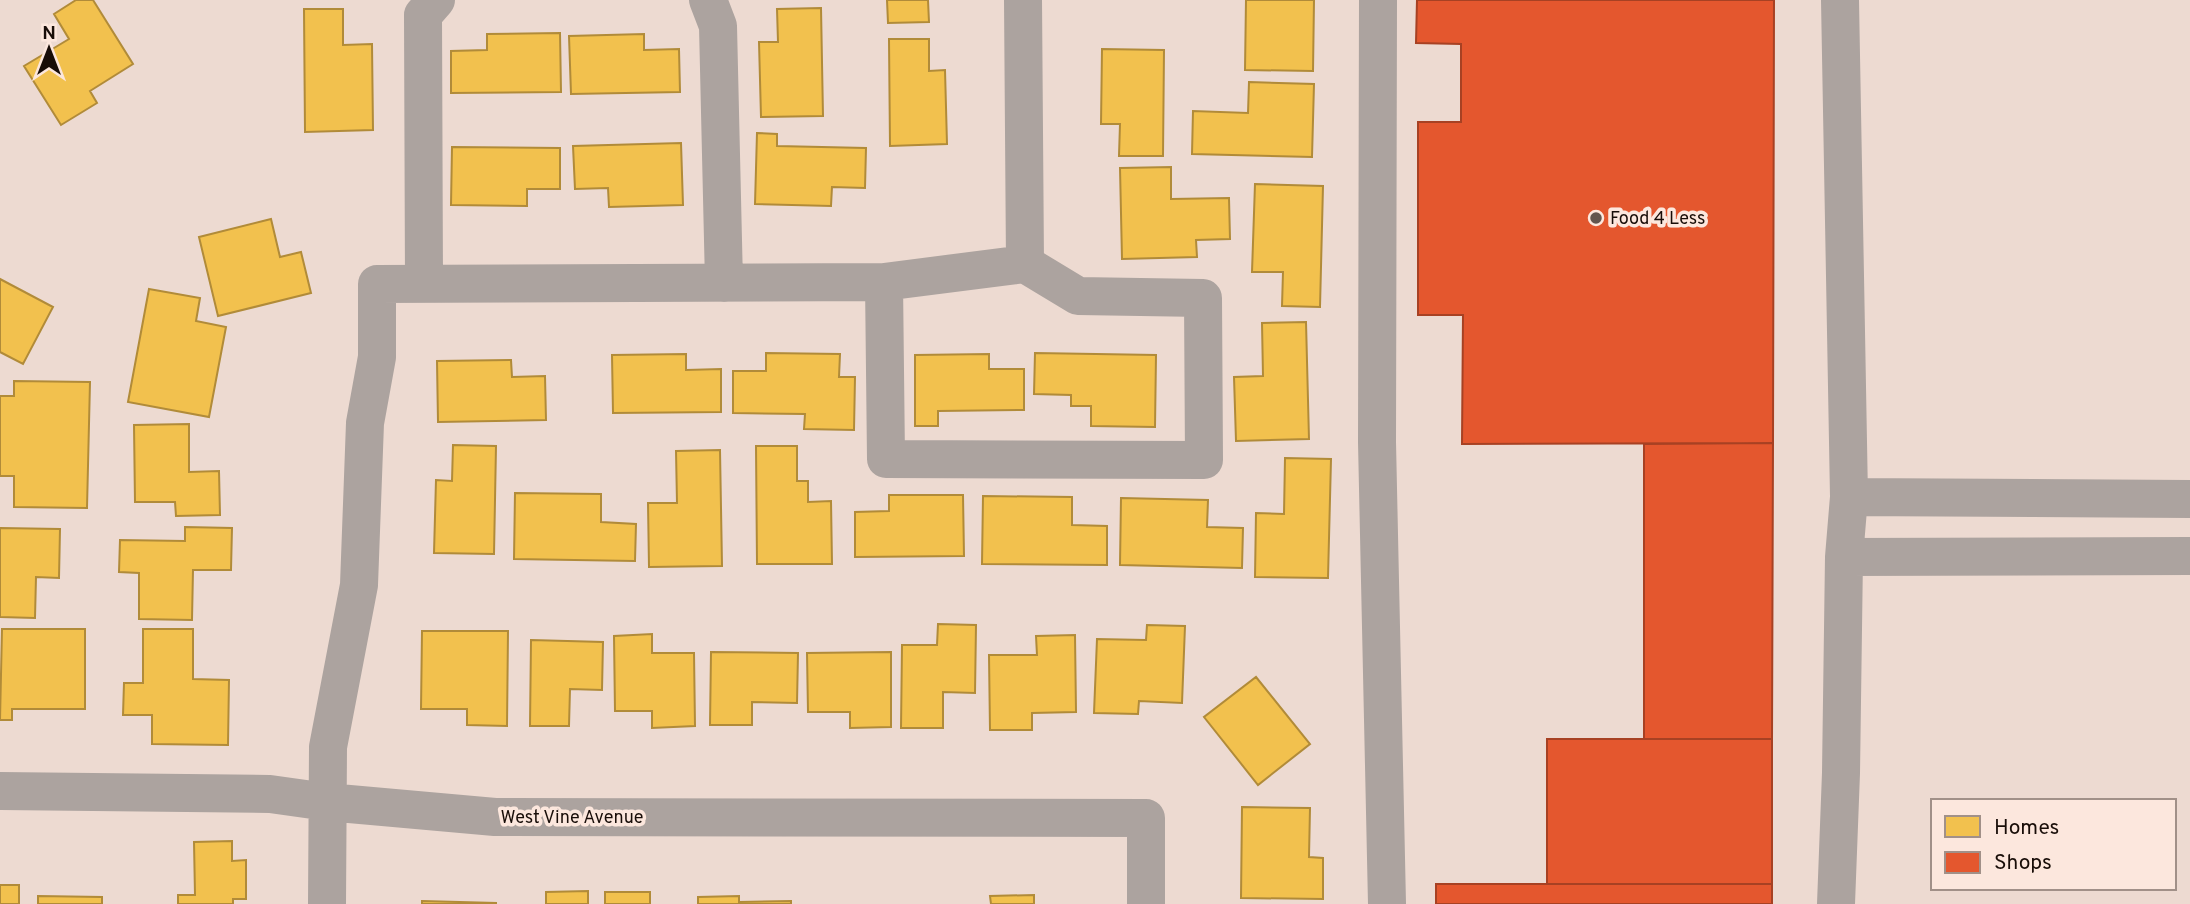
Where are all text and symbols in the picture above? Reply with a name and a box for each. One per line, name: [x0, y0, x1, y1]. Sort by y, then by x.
north arrow: [14, 14, 84, 84]
text: N: [42, 22, 56, 46]
place label: Food 4 Less: [1610, 208, 1706, 231]
marker: Food 4 Less: [1588, 210, 1604, 226]
legend: [1931, 799, 2176, 890]
street label: West Vine Avenue: [501, 807, 643, 830]
text: Homes: [1994, 815, 2059, 842]
text: Shops: [1994, 850, 2052, 877]

